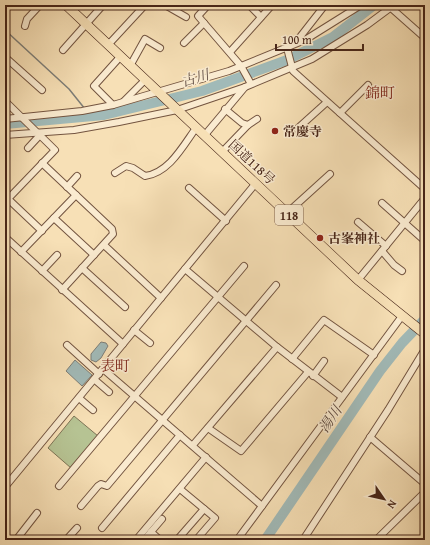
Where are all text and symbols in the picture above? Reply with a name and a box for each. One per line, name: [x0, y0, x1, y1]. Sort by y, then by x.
scale bar: [276, 26, 363, 52]
text: 100 m: [282, 31, 312, 48]
water label: 古川: [179, 64, 213, 92]
district label: 錦町: [365, 82, 395, 103]
place label: 常慶寺: [283, 122, 322, 141]
marker: 常慶寺: [270, 126, 280, 136]
street label: 国道118号: [224, 135, 280, 189]
road number: 118: [275, 205, 303, 225]
place label: 古峯神社: [328, 229, 380, 248]
marker: 古峯神社: [315, 233, 325, 243]
district label: 表町: [100, 355, 130, 376]
water label: 湯川: [314, 400, 347, 436]
north arrow: [364, 479, 404, 519]
text: N: [383, 497, 401, 513]

